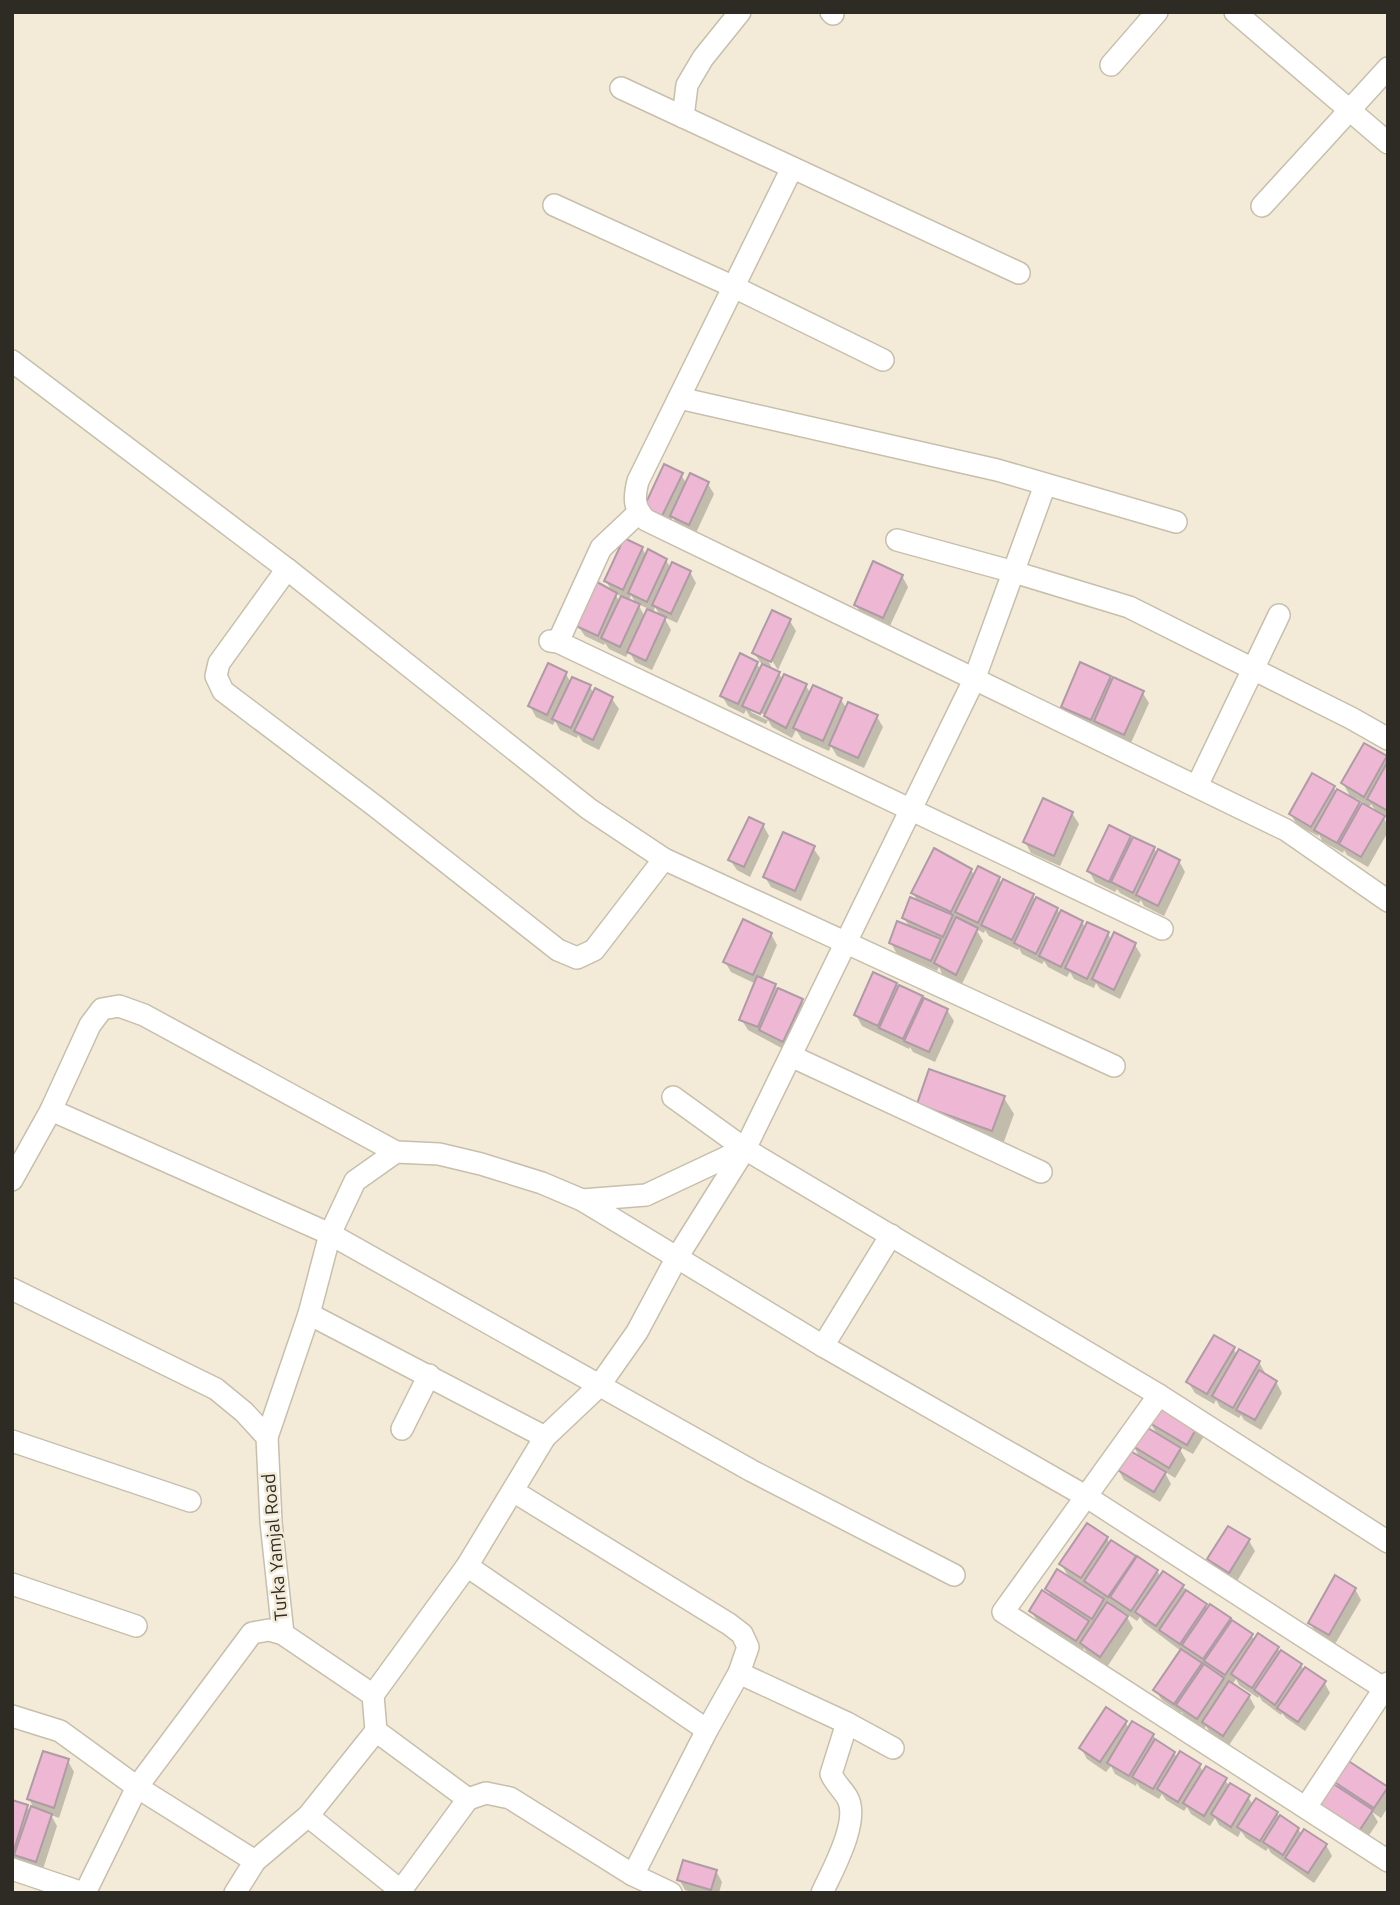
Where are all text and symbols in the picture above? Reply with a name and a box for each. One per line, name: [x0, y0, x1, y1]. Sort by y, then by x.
street label: Turka Yamjal Road: [258, 1473, 290, 1621]

